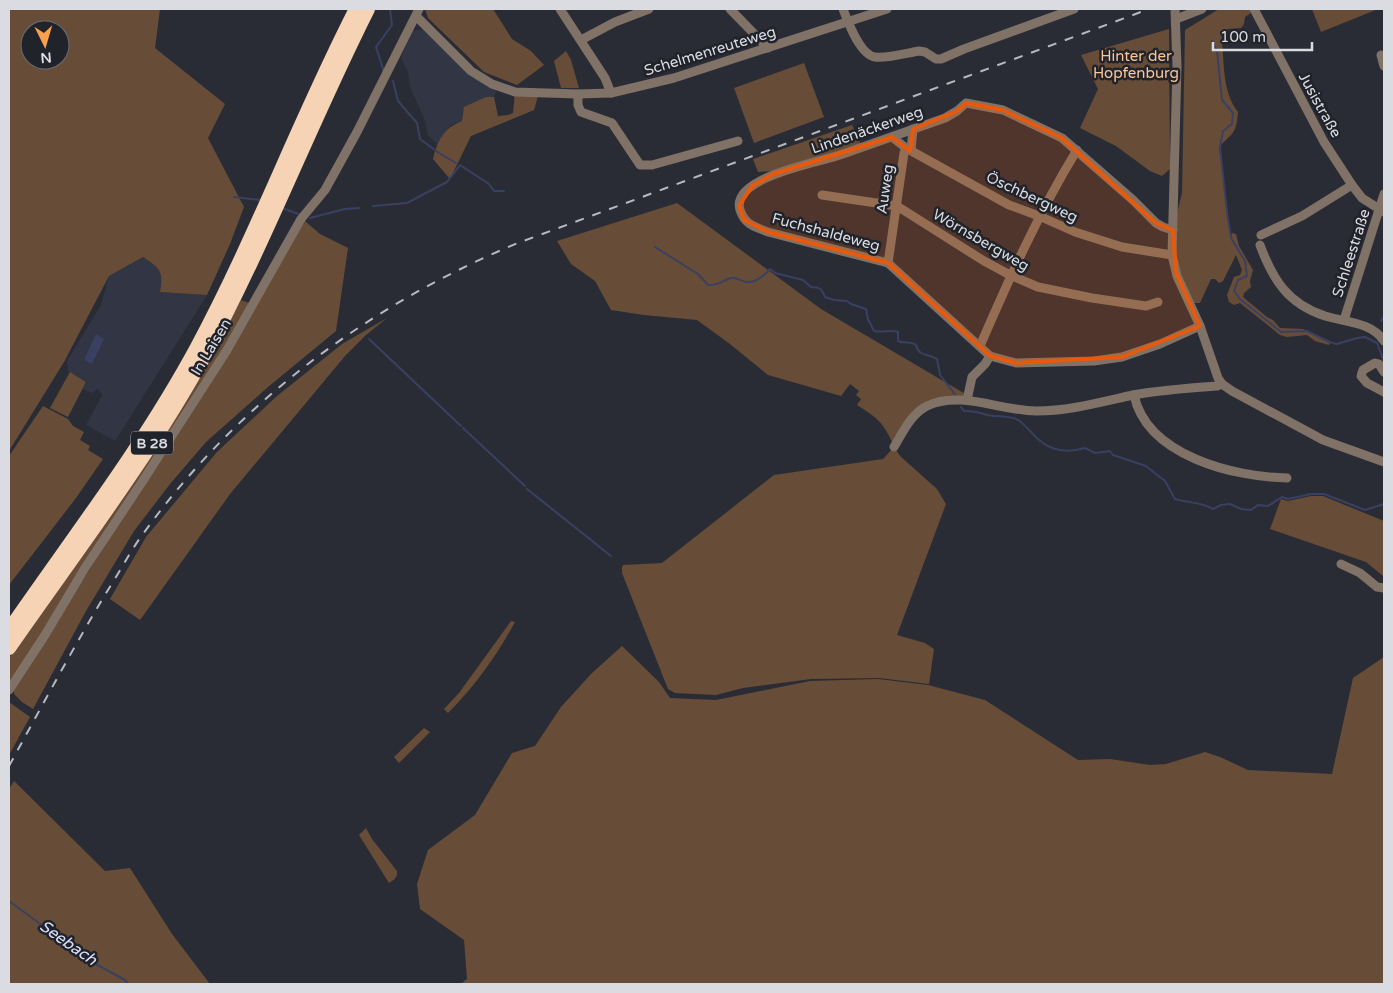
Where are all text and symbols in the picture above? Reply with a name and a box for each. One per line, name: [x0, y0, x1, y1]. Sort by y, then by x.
north arrow: [20, 20, 70, 70]
scale bar: [1213, 20, 1312, 52]
street label: Schelmenreuteweg: [642, 22, 778, 80]
text: 100 m: [1220, 28, 1266, 46]
park label: Hinter der Hopfenburg: [1093, 47, 1179, 82]
text: N: [40, 48, 52, 66]
street label: Jusistraße: [1295, 69, 1345, 141]
street label: Lindenäckerweg: [809, 102, 925, 158]
street label: Auweg: [873, 163, 897, 215]
street label: Öschbergweg: [983, 168, 1081, 226]
street label: Wörnsbergweg: [930, 205, 1032, 275]
street label: Schleestraße: [1328, 207, 1374, 299]
street label: Fuchshaldeweg: [770, 209, 882, 255]
street label: In Laisen: [187, 315, 235, 379]
road number: B 28: [131, 432, 173, 454]
water label: Seebach: [36, 916, 102, 971]

